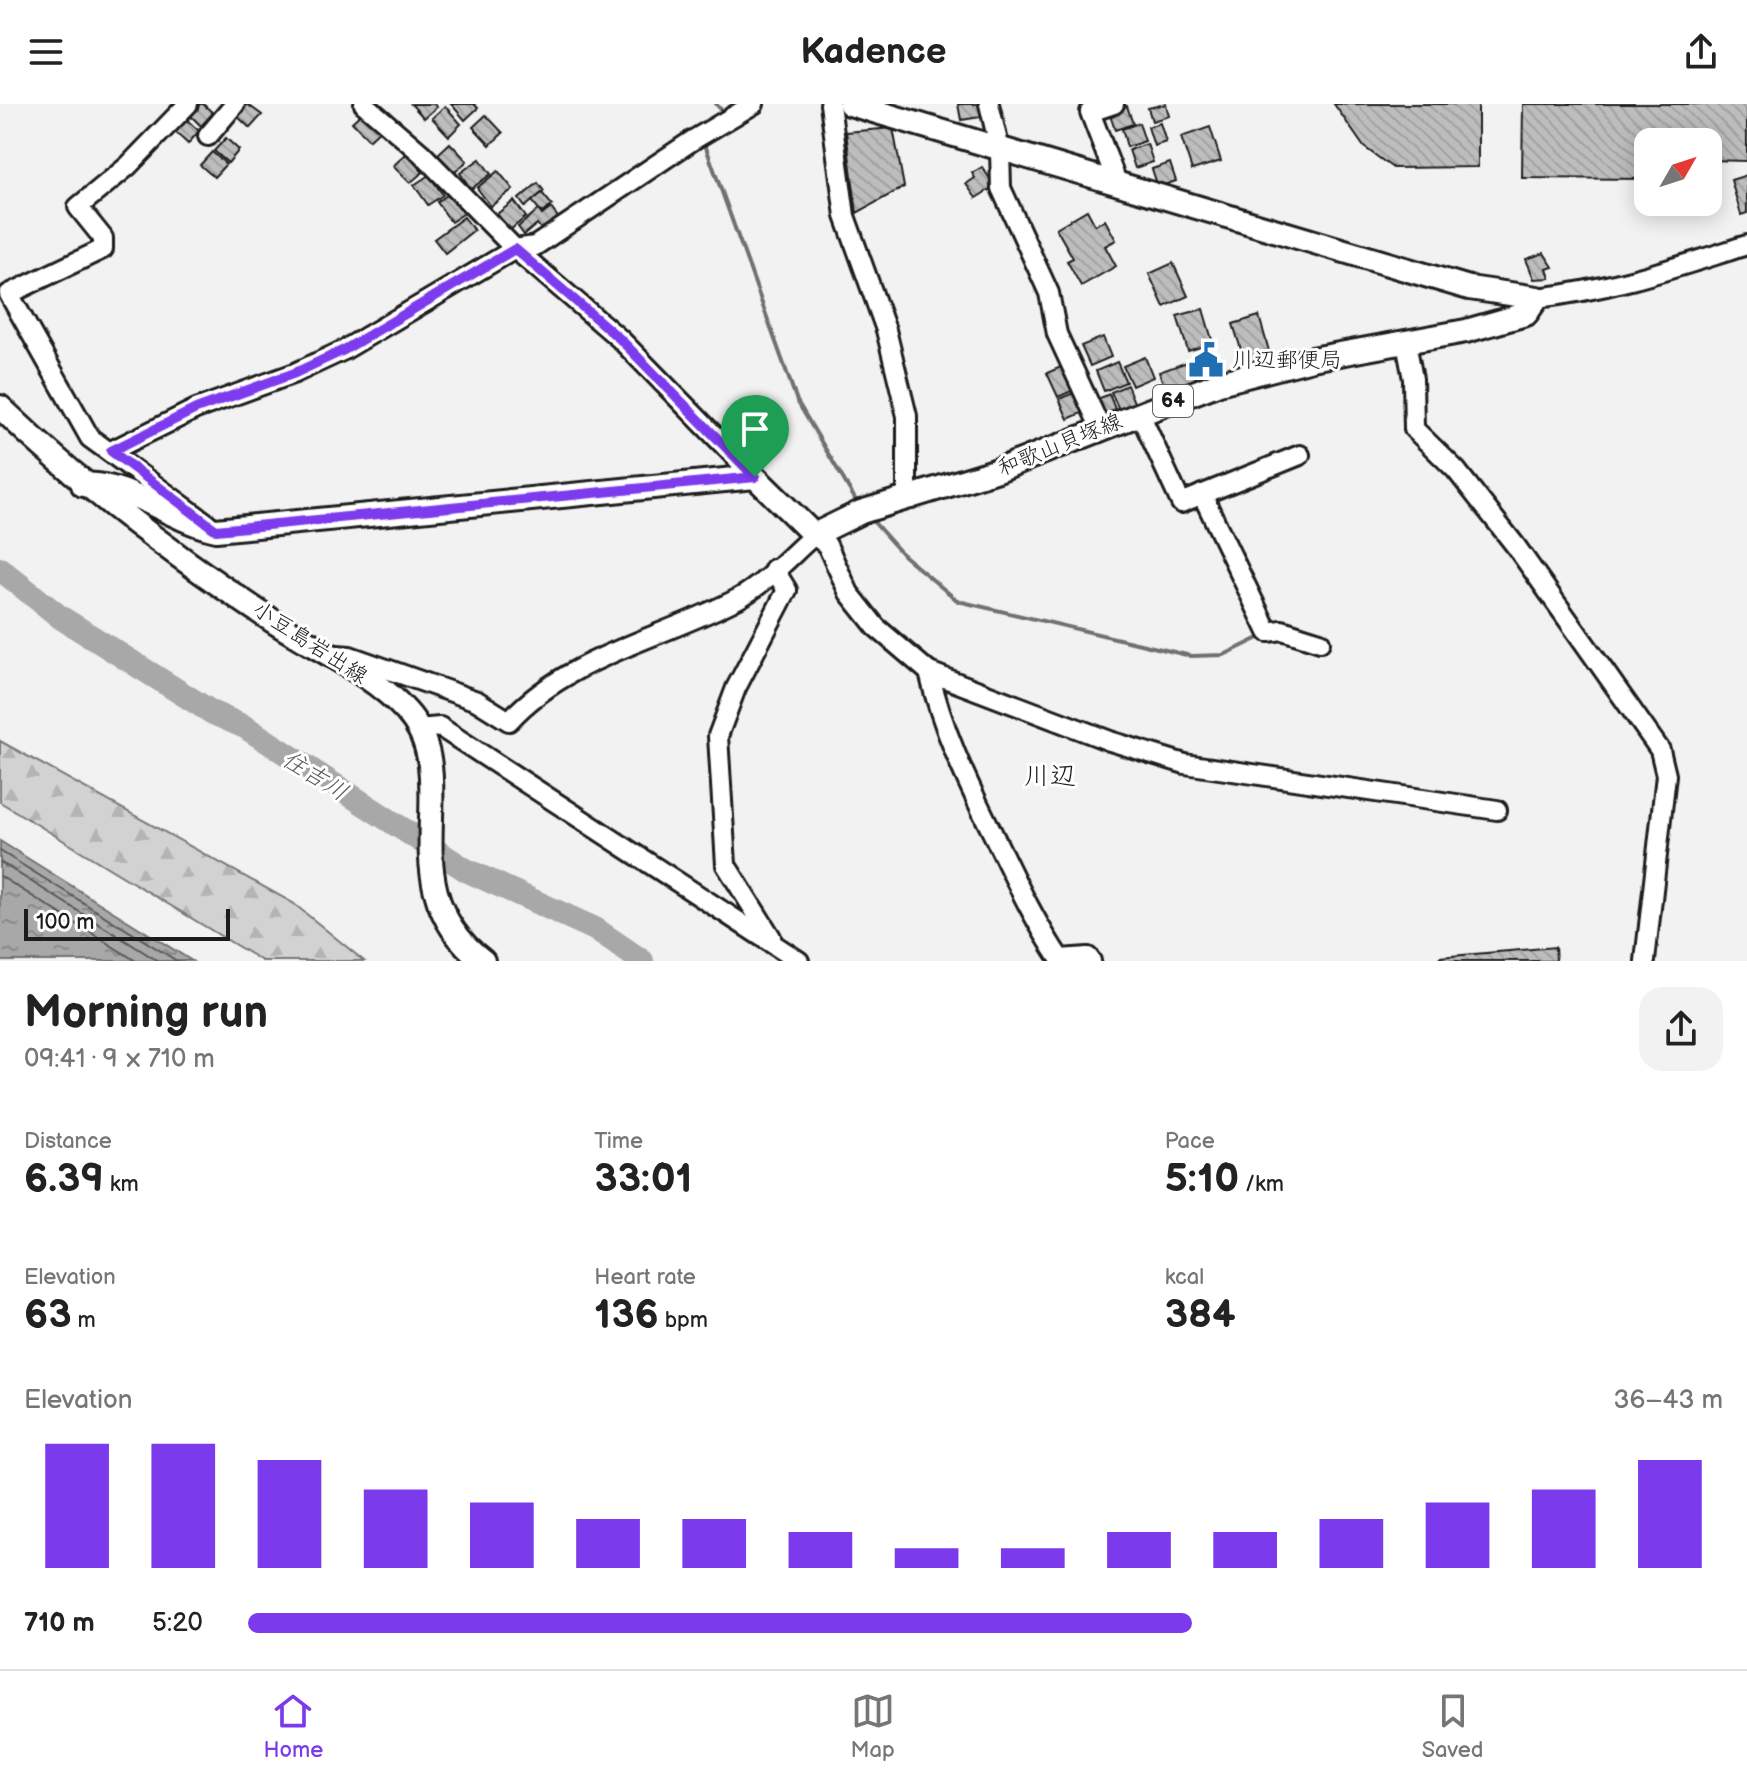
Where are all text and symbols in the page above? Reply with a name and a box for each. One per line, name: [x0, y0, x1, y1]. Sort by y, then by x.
icon: menu: [24, 30, 68, 74]
icon: share: [1679, 30, 1723, 74]
text: Kadence: [801, 31, 946, 74]
north arrow: [1634, 128, 1722, 216]
map controls: [1634, 128, 1722, 216]
public building icon: 川辺郵便局: [1187, 341, 1225, 379]
place label: 川辺郵便局: [1232, 347, 1342, 374]
road number: 64: [1153, 385, 1193, 417]
pin: [721, 395, 789, 477]
icon: arrive: [733, 407, 777, 451]
street label: 和歌山貝塚線: [994, 408, 1126, 482]
street label: 小豆島岩出線: [247, 596, 373, 690]
water label: 住吉川: [277, 745, 353, 807]
district label: 川辺: [1024, 761, 1076, 792]
scale bar: [24, 905, 230, 941]
text: 100 m: [36, 909, 95, 936]
text: Morning run: [24, 987, 268, 1040]
button: share: [1639, 987, 1723, 1071]
text: 09:41 · 9 × 710 m: [24, 1044, 215, 1075]
text: Distance: [24, 1128, 112, 1155]
text: Time: [594, 1128, 643, 1155]
text: Pace: [1165, 1128, 1215, 1155]
text: 6.39: [24, 1155, 104, 1203]
text: 33:01: [594, 1155, 692, 1203]
text: 5:10: [1165, 1155, 1239, 1203]
text: km: [104, 1171, 139, 1198]
text: /km: [1239, 1171, 1284, 1198]
text: Elevation: [24, 1264, 116, 1291]
text: Heart rate: [594, 1264, 696, 1291]
text: kcal: [1165, 1264, 1204, 1291]
text: 63: [24, 1291, 72, 1339]
text: 136: [594, 1291, 659, 1339]
text: 384: [1165, 1291, 1236, 1339]
text: m: [72, 1307, 96, 1334]
text: bpm: [659, 1307, 708, 1334]
text: Elevation: [24, 1385, 132, 1416]
text: 36–43 m: [1614, 1385, 1723, 1416]
text: 710 m: [24, 1608, 95, 1639]
text: 5:20: [152, 1608, 203, 1639]
tab: Home: [264, 1689, 323, 1764]
tab: Map: [850, 1689, 895, 1764]
tab: Saved: [1422, 1689, 1483, 1764]

